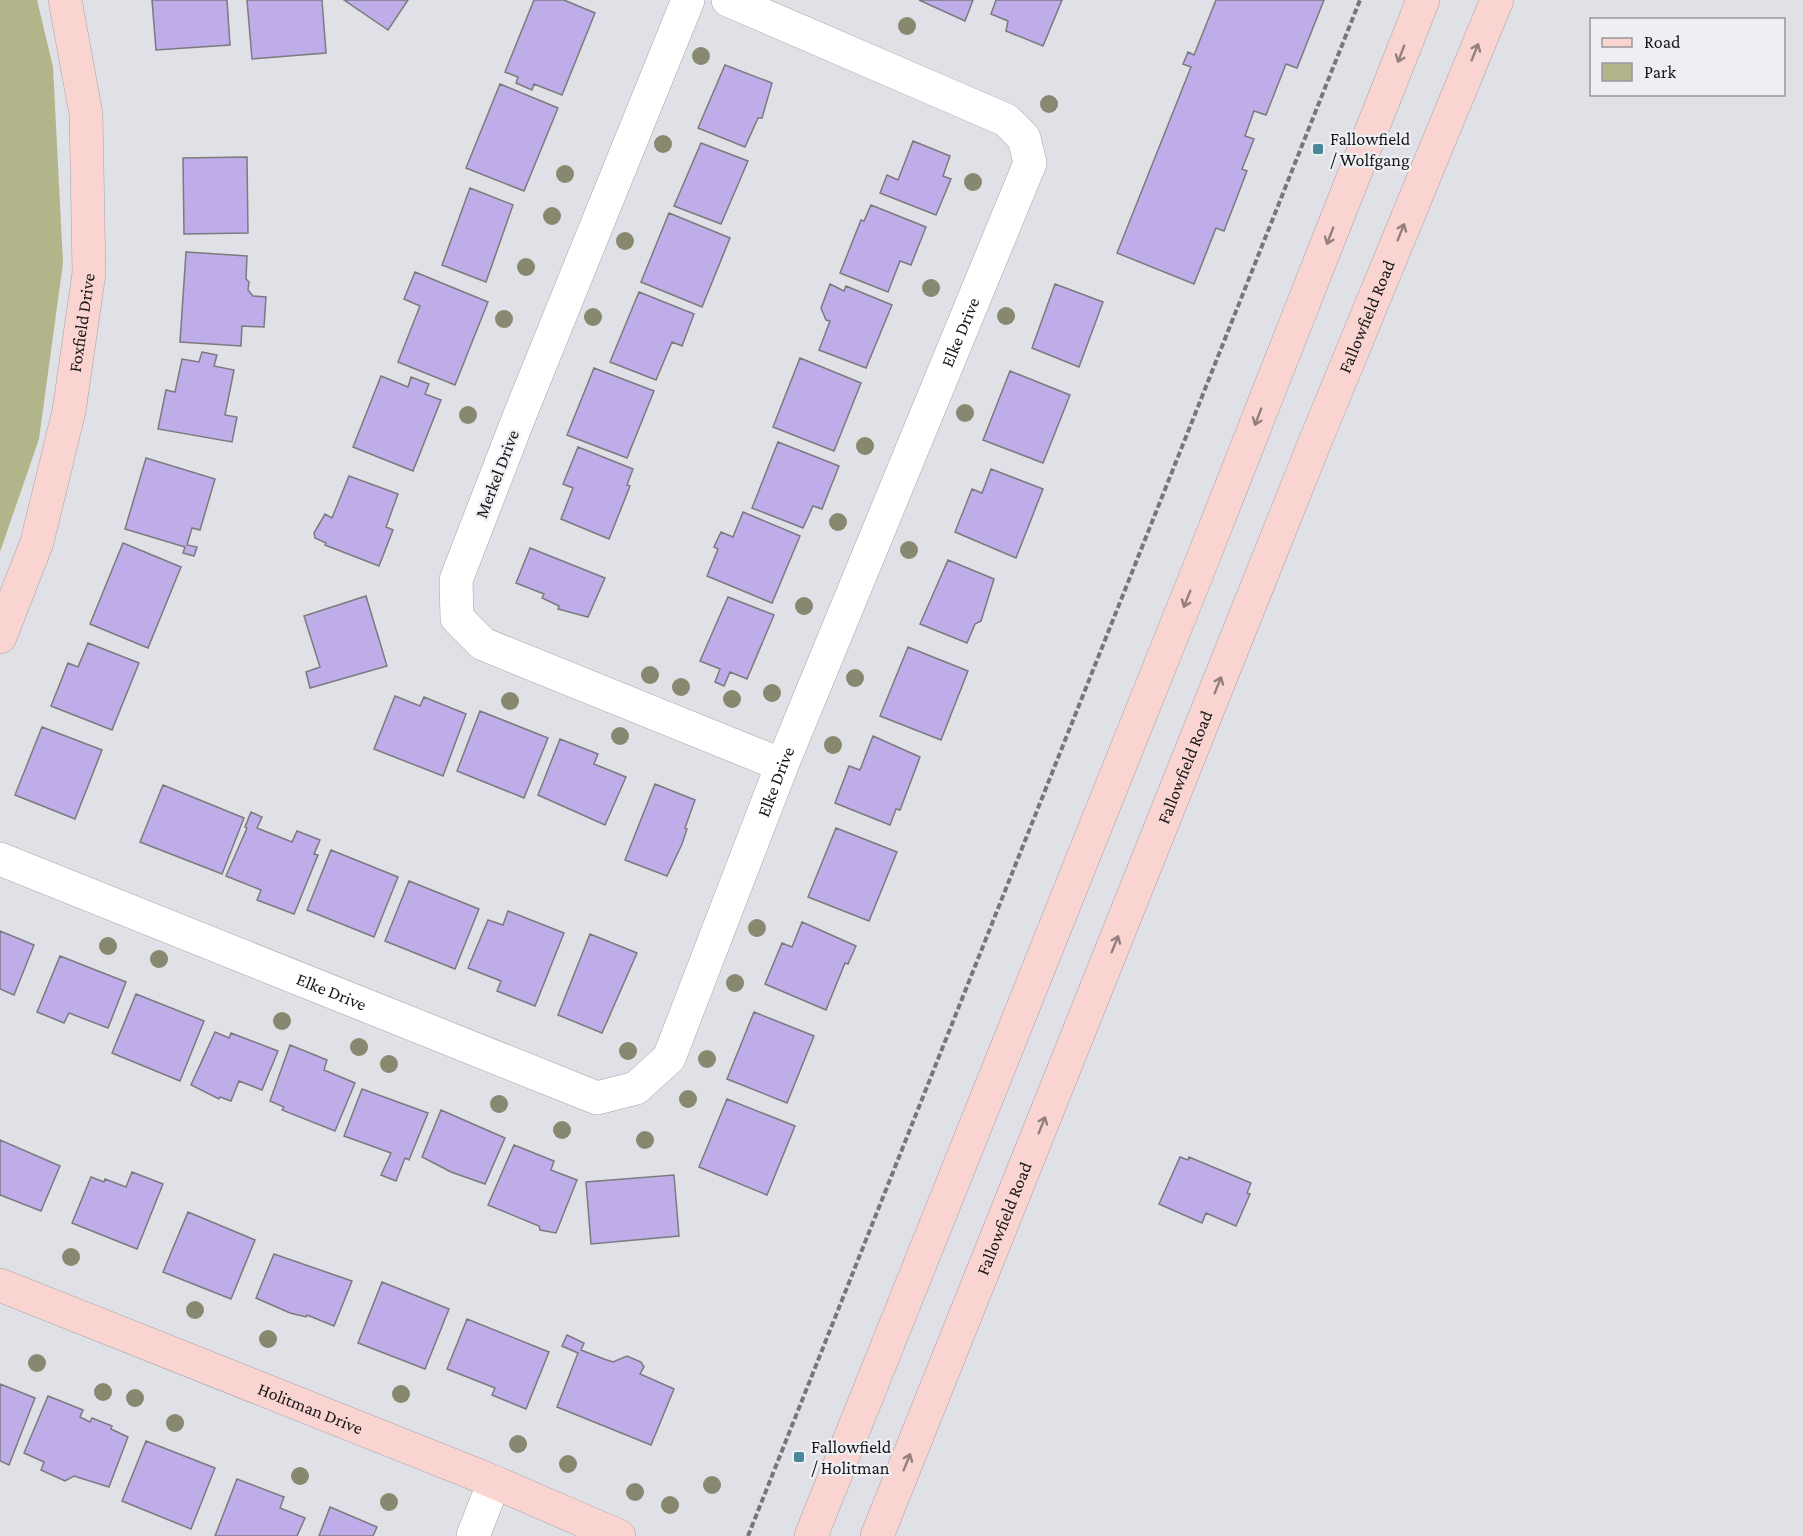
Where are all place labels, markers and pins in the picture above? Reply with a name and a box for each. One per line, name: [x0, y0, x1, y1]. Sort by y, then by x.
place label: Fallowfield / Wolfgang: [1330, 129, 1411, 170]
marker: Fallowfield / Wolfgang: [1311, 142, 1325, 156]
place label: Fallowfield / Holitman: [811, 1437, 892, 1478]
marker: Fallowfield / Holitman: [792, 1450, 806, 1464]

